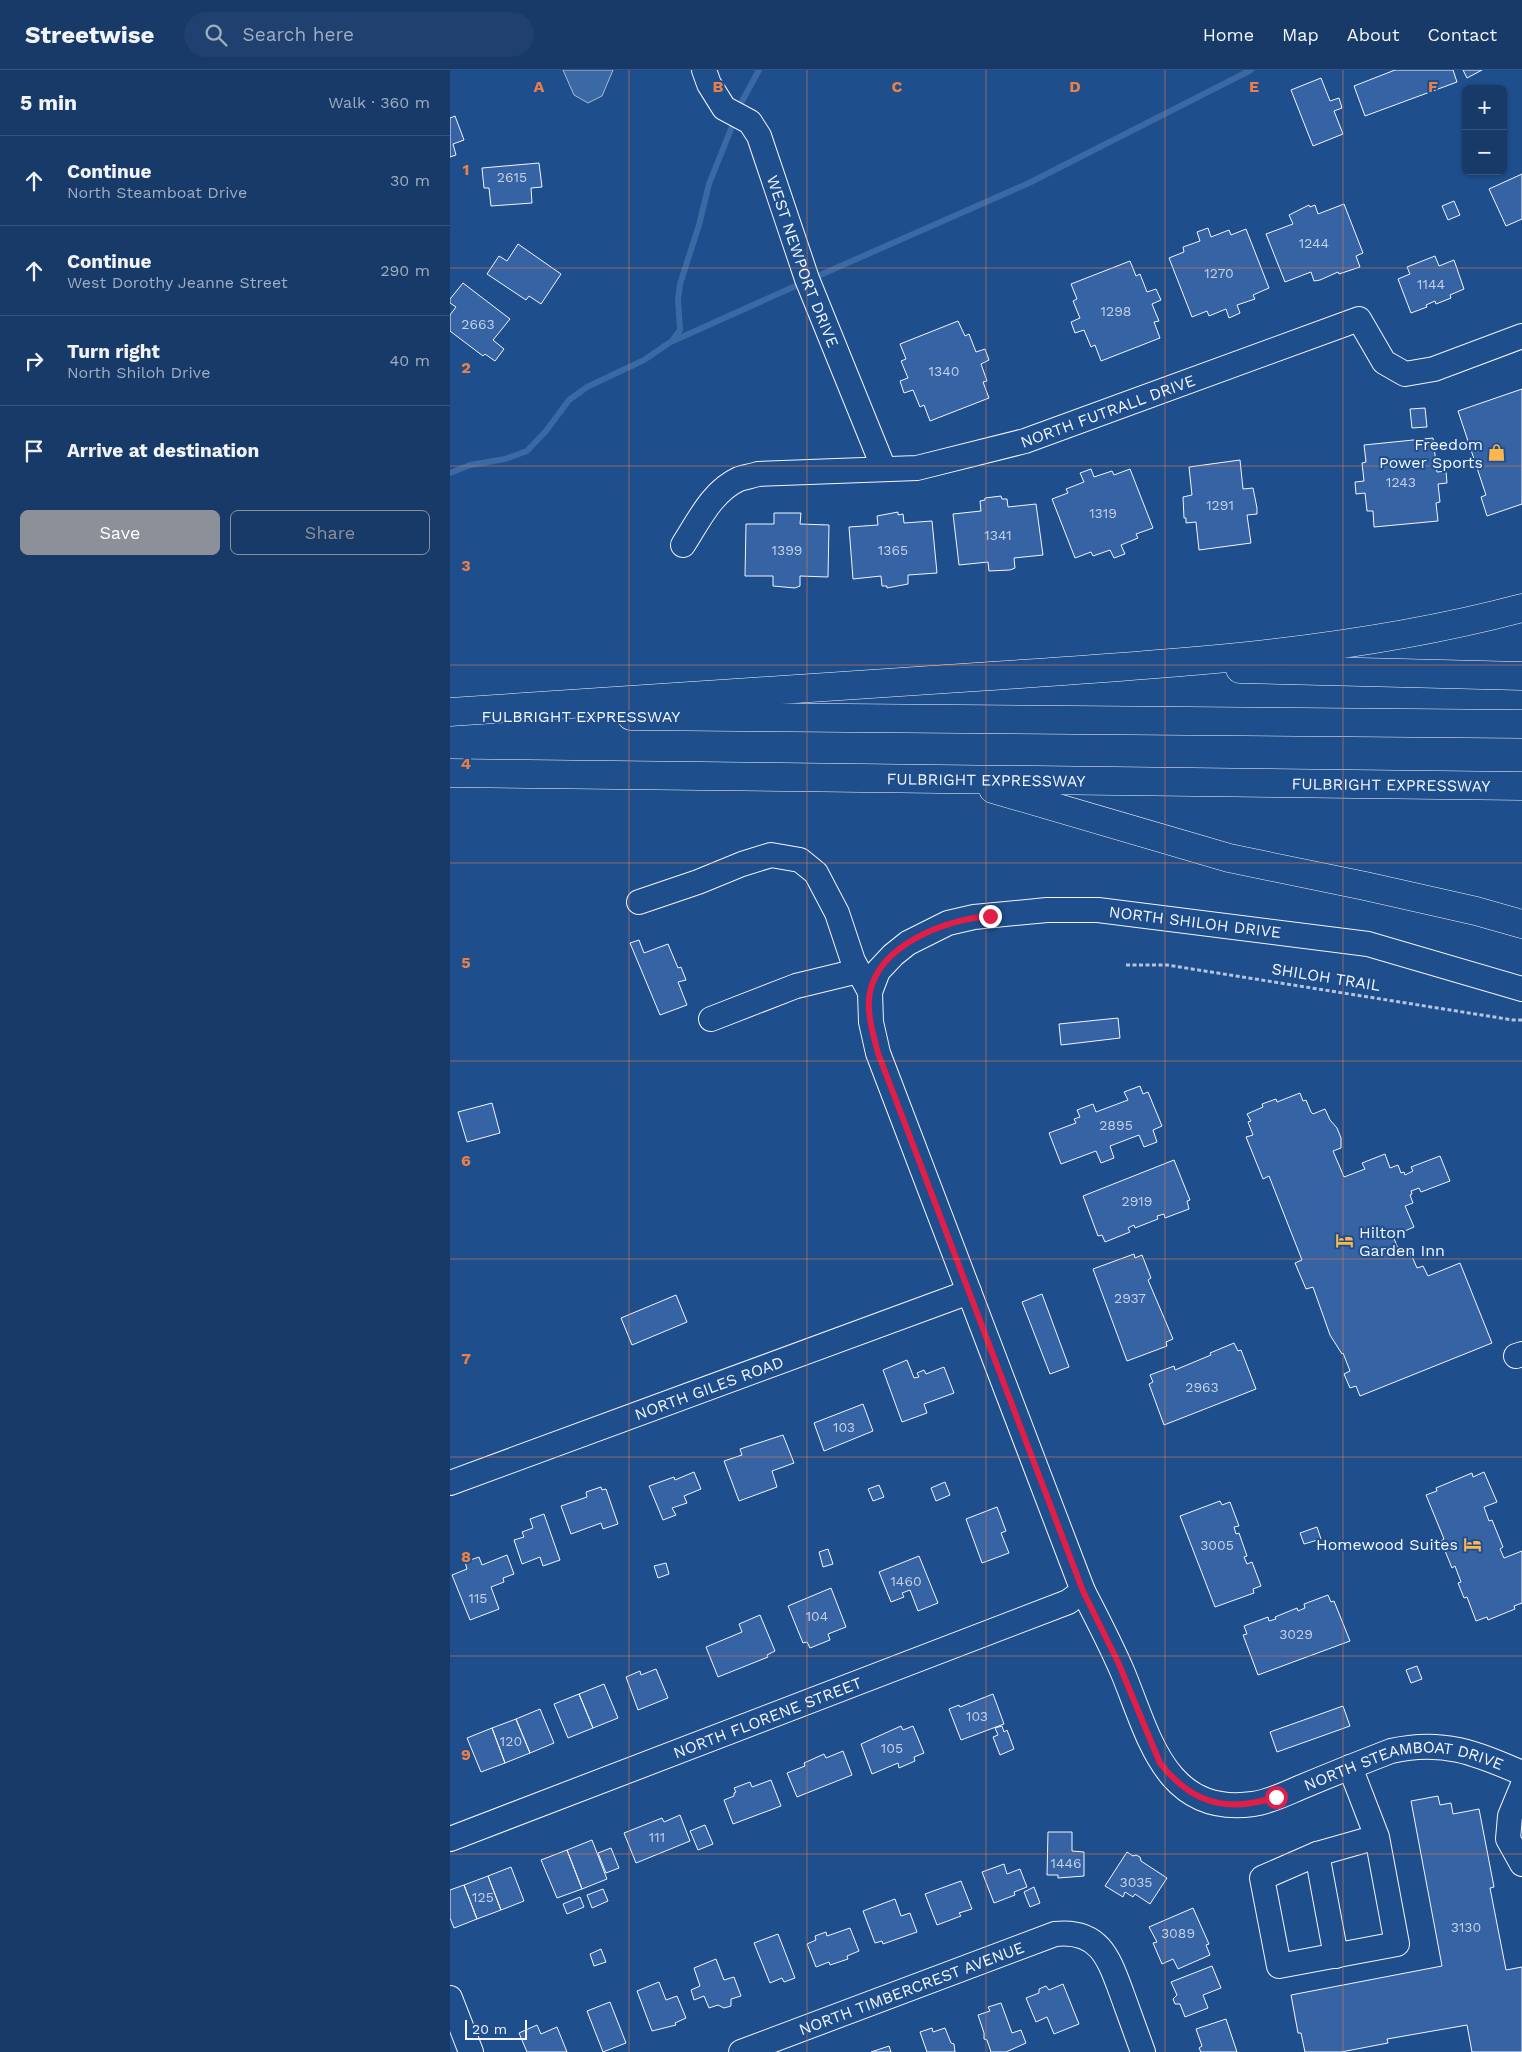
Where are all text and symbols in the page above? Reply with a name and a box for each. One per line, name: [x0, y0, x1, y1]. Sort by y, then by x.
search box: [184, 12, 534, 57]
text: Streetwise: [25, 21, 154, 49]
icon: search: [202, 21, 230, 49]
text: Search here: [242, 23, 354, 46]
text: Home: [1203, 24, 1254, 45]
text: Map: [1282, 24, 1319, 45]
text: About: [1347, 24, 1399, 45]
text: Contact: [1427, 24, 1497, 45]
text: A: [534, 77, 545, 96]
text: B: [713, 77, 724, 96]
text: C: [892, 77, 903, 96]
text: D: [1069, 77, 1081, 96]
text: E: [1249, 77, 1259, 96]
text: F: [1428, 77, 1438, 96]
map controls: [1462, 85, 1507, 175]
button: +: [1462, 85, 1507, 130]
text: 5 min: [20, 90, 77, 115]
text: Walk · 360 m: [328, 93, 430, 112]
button: −: [1462, 130, 1507, 175]
text: Continue: [67, 160, 151, 183]
text: 1: [463, 160, 469, 179]
icon: ahead: [20, 167, 48, 195]
house number: 2615: [497, 169, 527, 185]
text: 30 m: [390, 171, 430, 190]
street label: WEST NEWPORT DRIVE: [763, 173, 843, 350]
text: North Steamboat Drive: [67, 183, 247, 202]
house number: 1244: [1299, 235, 1329, 251]
text: Continue: [67, 250, 151, 273]
icon: ahead: [20, 257, 48, 285]
text: 290 m: [380, 261, 430, 280]
house number: 1270: [1204, 265, 1234, 281]
text: West Dorothy Jeanne Street: [67, 273, 288, 292]
house number: 1144: [1417, 276, 1445, 292]
house number: 1298: [1101, 303, 1131, 319]
house number: 2663: [461, 316, 495, 332]
text: Turn right: [67, 340, 160, 363]
icon: right: [20, 347, 48, 375]
text: 40 m: [390, 351, 430, 370]
text: 2: [461, 358, 471, 377]
text: North Shiloh Drive: [67, 363, 210, 382]
house number: 1340: [929, 363, 959, 379]
street label: NORTH FUTRALL DRIVE: [1018, 370, 1198, 451]
place label: Freedom Power Sports: [1379, 435, 1483, 472]
icon: arrive: [20, 437, 48, 465]
text: Arrive at destination: [67, 439, 259, 462]
shop icon: Freedom Power Sports: [1487, 443, 1507, 463]
house number: 1243: [1386, 474, 1416, 490]
house number: 1291: [1206, 497, 1234, 513]
house number: 1319: [1089, 505, 1117, 521]
button: Save: [20, 510, 220, 555]
button: Share: [230, 510, 430, 555]
house number: 1341: [984, 527, 1012, 543]
house number: 1399: [772, 542, 802, 558]
house number: 1365: [878, 542, 908, 558]
text: 3: [461, 556, 471, 575]
street label: FULBRIGHT EXPRESSWAY: [482, 707, 680, 726]
text: 4: [461, 754, 471, 773]
street label: FULBRIGHT EXPRESSWAY: [886, 769, 1086, 790]
street label: FULBRIGHT EXPRESSWAY: [1291, 774, 1490, 795]
street label: NORTH SHILOH DRIVE: [1108, 902, 1282, 942]
route end: [979, 905, 1002, 928]
text: 5: [461, 953, 471, 972]
street label: SHILOH TRAIL: [1270, 959, 1382, 995]
house number: 2895: [1099, 1117, 1133, 1133]
text: 6: [461, 1151, 471, 1170]
house number: 2919: [1122, 1193, 1152, 1209]
place label: Hilton Garden Inn: [1359, 1223, 1445, 1260]
hotel icon: Hilton Garden Inn: [1335, 1231, 1355, 1251]
house number: 2937: [1114, 1290, 1146, 1306]
text: 7: [461, 1349, 471, 1368]
street label: NORTH GILES ROAD: [632, 1352, 786, 1424]
house number: 2963: [1185, 1379, 1219, 1395]
house number: 103: [833, 1419, 855, 1435]
hotel icon: Homewood Suites: [1462, 1534, 1482, 1554]
place label: Homewood Suites: [1316, 1535, 1458, 1554]
house number: 3005: [1200, 1537, 1234, 1553]
text: 8: [461, 1547, 471, 1566]
house number: 1460: [890, 1573, 922, 1589]
house number: 115: [468, 1590, 488, 1606]
house number: 104: [806, 1608, 828, 1624]
house number: 3029: [1279, 1626, 1313, 1642]
street label: NORTH FLORENE STREET: [671, 1672, 865, 1762]
house number: 103: [966, 1708, 988, 1724]
house number: 120: [500, 1733, 522, 1749]
street label: NORTH STEAMBOAT DRIVE: [1301, 1737, 1506, 1794]
house number: 105: [881, 1740, 903, 1756]
text: 9: [461, 1745, 471, 1764]
route start: [1265, 1786, 1288, 1809]
house number: 111: [649, 1829, 665, 1845]
house number: 1446: [1050, 1855, 1082, 1871]
house number: 3035: [1120, 1874, 1152, 1890]
house number: 125: [472, 1889, 494, 1905]
house number: 3130: [1451, 1919, 1481, 1935]
house number: 3089: [1161, 1925, 1195, 1941]
street label: NORTH TIMBERCREST AVENUE: [796, 1937, 1027, 2039]
scale bar: [465, 2017, 528, 2040]
text: 20 m: [472, 2021, 507, 2037]

